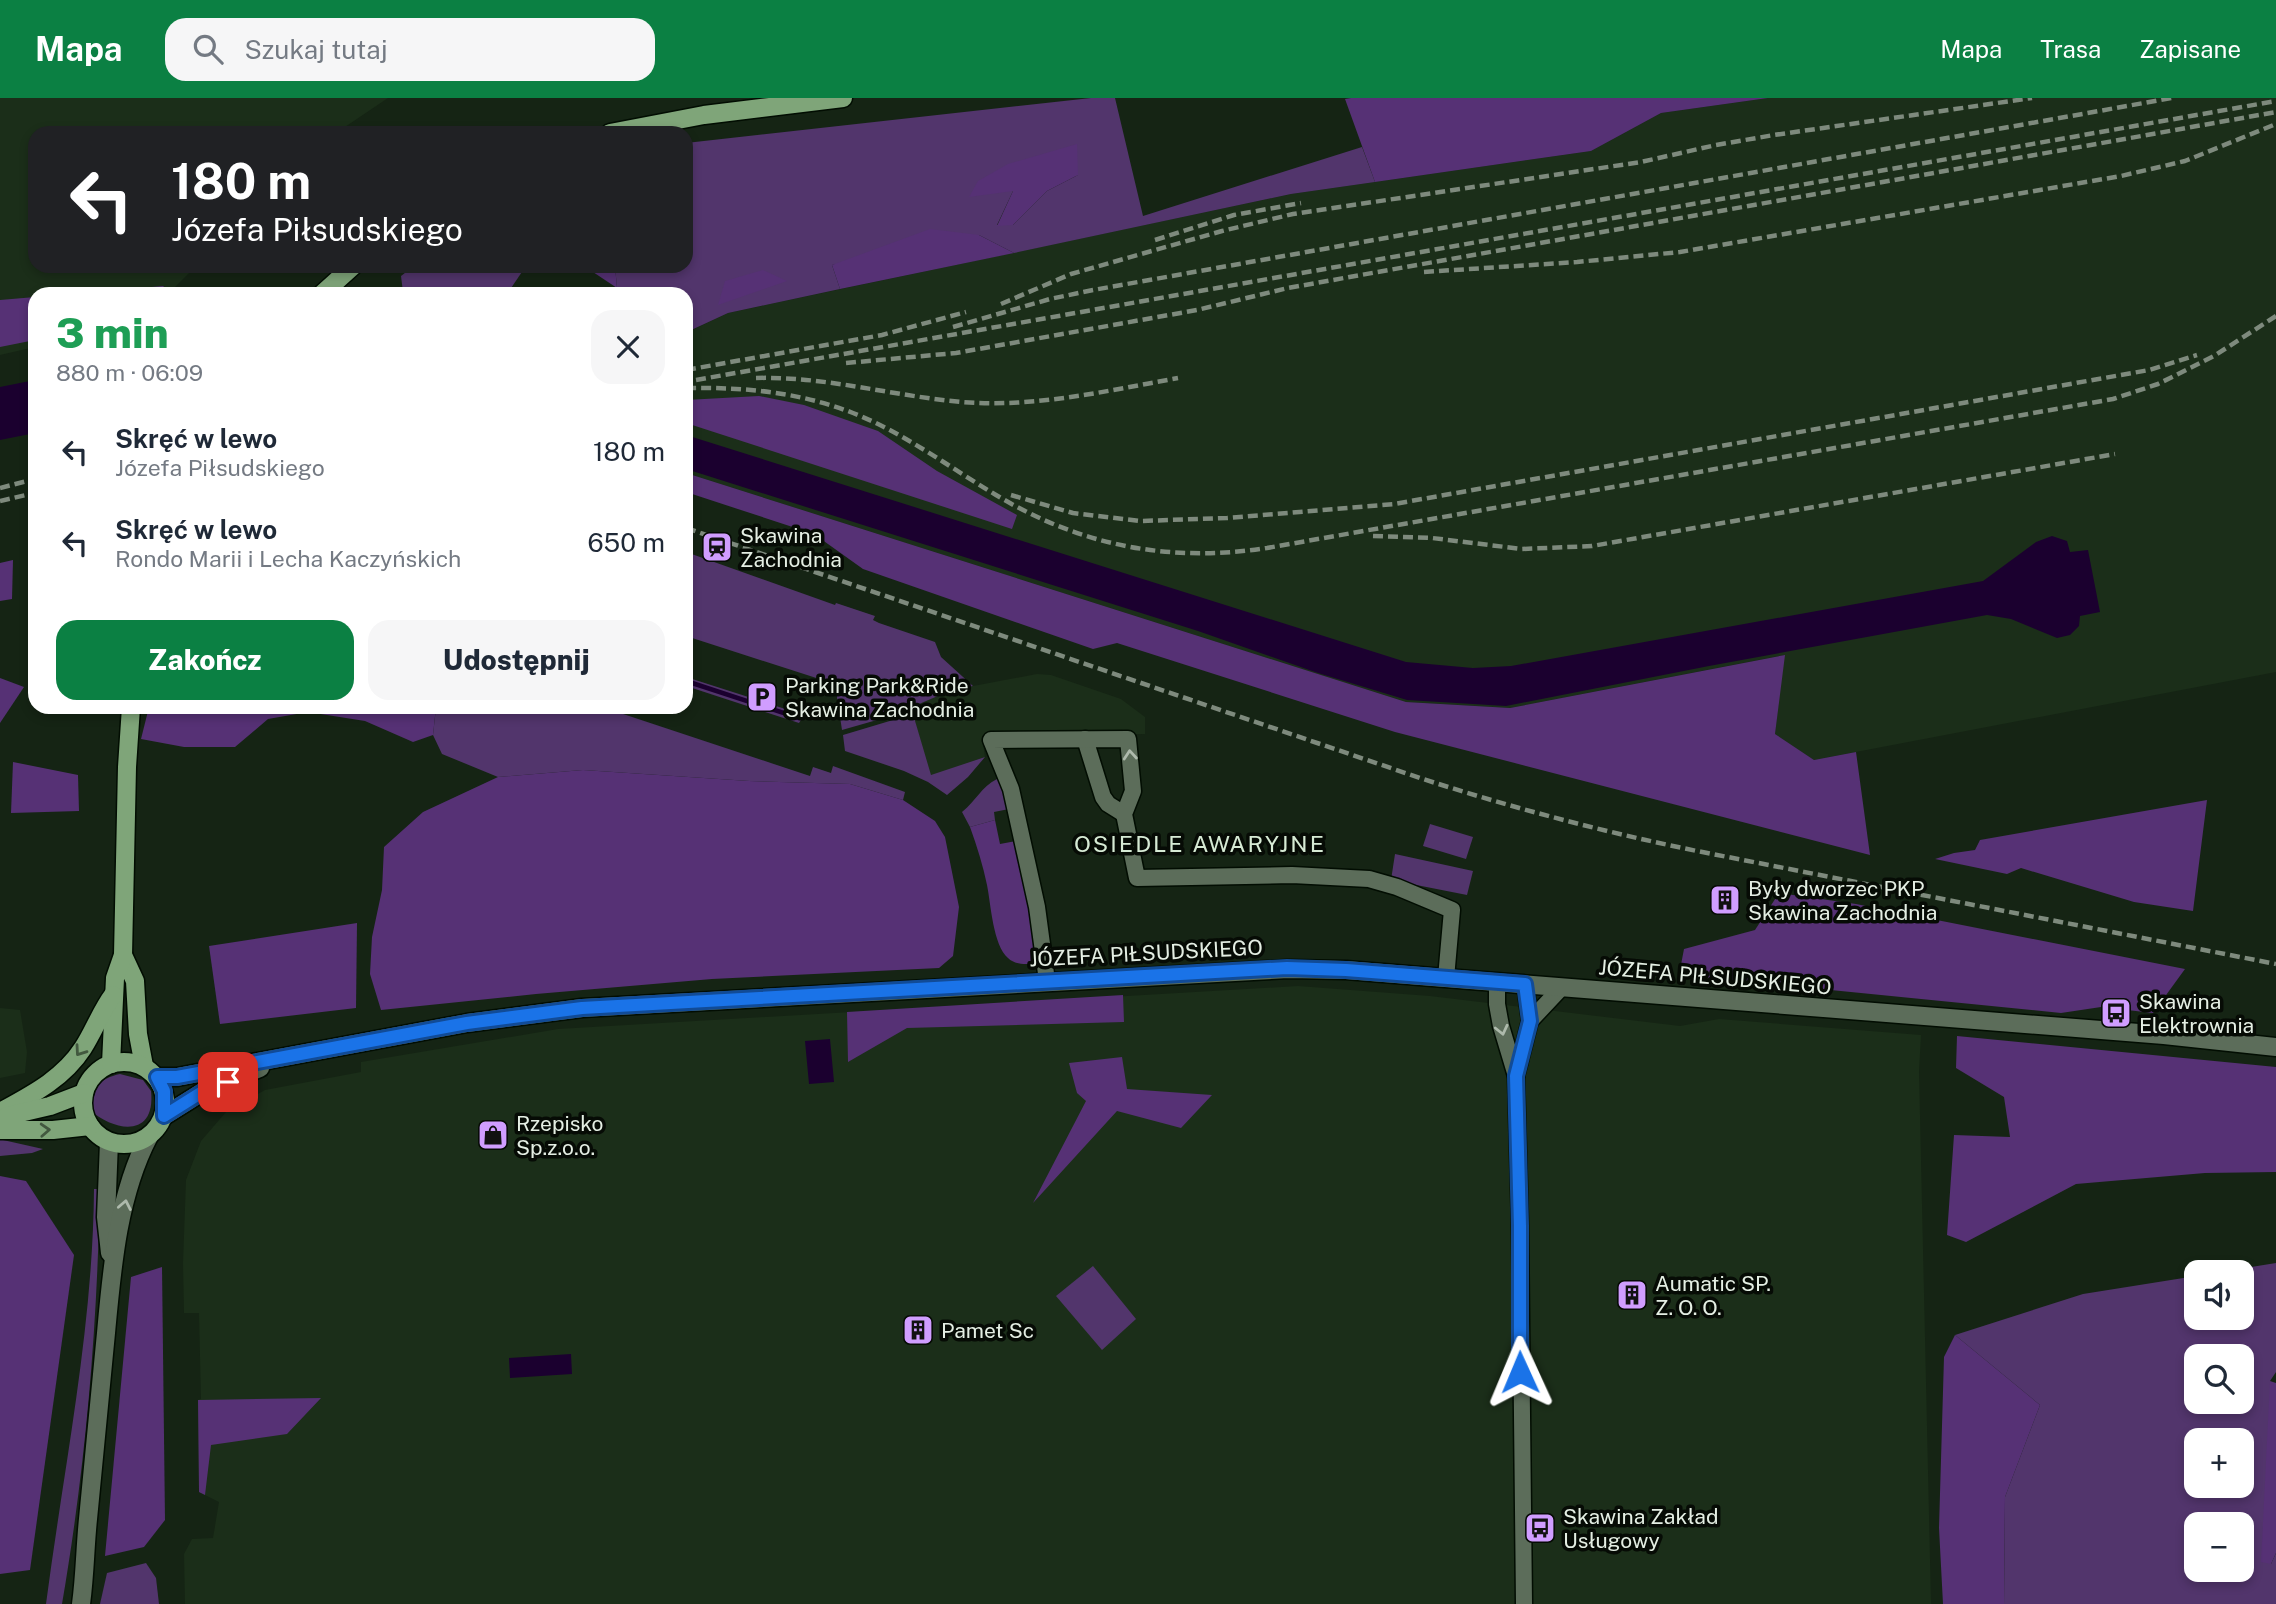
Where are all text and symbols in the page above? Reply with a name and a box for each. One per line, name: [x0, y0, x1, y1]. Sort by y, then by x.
search box: [165, 18, 655, 81]
text: Mapa: [35, 30, 123, 68]
icon: search: [189, 30, 227, 68]
text: Szukaj tutaj: [245, 34, 388, 65]
text: Mapa: [1940, 35, 2002, 63]
text: Trasa: [2040, 35, 2101, 63]
text: Zapisane: [2139, 35, 2241, 63]
text: 180 m: [171, 152, 311, 210]
icon: left: [56, 154, 147, 245]
text: Józefa Piłsudskiego: [171, 211, 463, 248]
text: 3 min: [56, 308, 169, 357]
button: close: [591, 310, 665, 384]
text: 880 m · 06:09: [56, 359, 203, 386]
text: Skręć w lewo: [115, 423, 277, 454]
icon: left: [56, 433, 94, 471]
text: 180 m: [593, 436, 665, 467]
text: Józefa Piłsudskiego: [115, 454, 325, 481]
text: Skręć w lewo: [115, 514, 277, 545]
place label: Skawina Zachodnia: [740, 523, 842, 572]
icon: left: [56, 524, 94, 562]
text: 650 m: [587, 527, 665, 558]
station icon: Skawina Zachodnia: [700, 530, 734, 564]
text: Rondo Marii i Lecha Kaczyńskich: [115, 545, 461, 572]
button: Zakończ: [56, 620, 354, 700]
button: Udostępnij: [368, 620, 665, 700]
place label: Parking Park&Ride Skawina Zachodnia: [785, 673, 974, 722]
parking icon: Parking Park&Ride Skawina Zachodnia: [745, 680, 779, 714]
one-way arrow: [1123, 750, 1138, 761]
district label: OSIEDLE AWARYJNE: [1074, 830, 1326, 857]
place label: Były dworzec PKP Skawina Zachodnia: [1748, 876, 1937, 925]
building icon: Były dworzec PKP Skawina Zachodnia: [1708, 883, 1742, 917]
street label: JÓZEFA PIŁSUDSKIEGO: [1029, 934, 1263, 972]
street label: JÓZEFA PIŁSUDSKIEGO: [1597, 954, 1833, 1000]
place label: Skawina Elektrownia: [2139, 989, 2254, 1038]
bus stop icon: Skawina Elektrownia: [2099, 996, 2133, 1030]
one-way arrow: [1494, 1023, 1508, 1035]
one-way arrow: [76, 1043, 88, 1056]
pin: [198, 1052, 258, 1112]
icon: arrive: [209, 1063, 247, 1101]
place label: Rzepisko Sp.z.o.o.: [516, 1111, 603, 1160]
shop icon: Rzepisko Sp.z.o.o.: [476, 1118, 510, 1152]
one-way arrow: [40, 1123, 51, 1138]
one-way arrow: [117, 1199, 132, 1211]
map controls: [2184, 1260, 2254, 1582]
button: sound: [2184, 1260, 2254, 1330]
place label: Aumatic SP. Z. O. O.: [1655, 1271, 1771, 1320]
building icon: Aumatic SP. Z. O. O.: [1615, 1278, 1649, 1312]
building icon: Pamet Sc: [901, 1313, 935, 1347]
place label: Pamet Sc: [941, 1318, 1034, 1343]
position arrow: [1483, 1335, 1557, 1409]
button: search: [2184, 1344, 2254, 1414]
button: +: [2184, 1428, 2254, 1498]
place label: Skawina Zakład Usługowy: [1563, 1504, 1718, 1553]
bus stop icon: Skawina Zakład Usługowy: [1523, 1511, 1557, 1545]
button: −: [2184, 1512, 2254, 1582]

